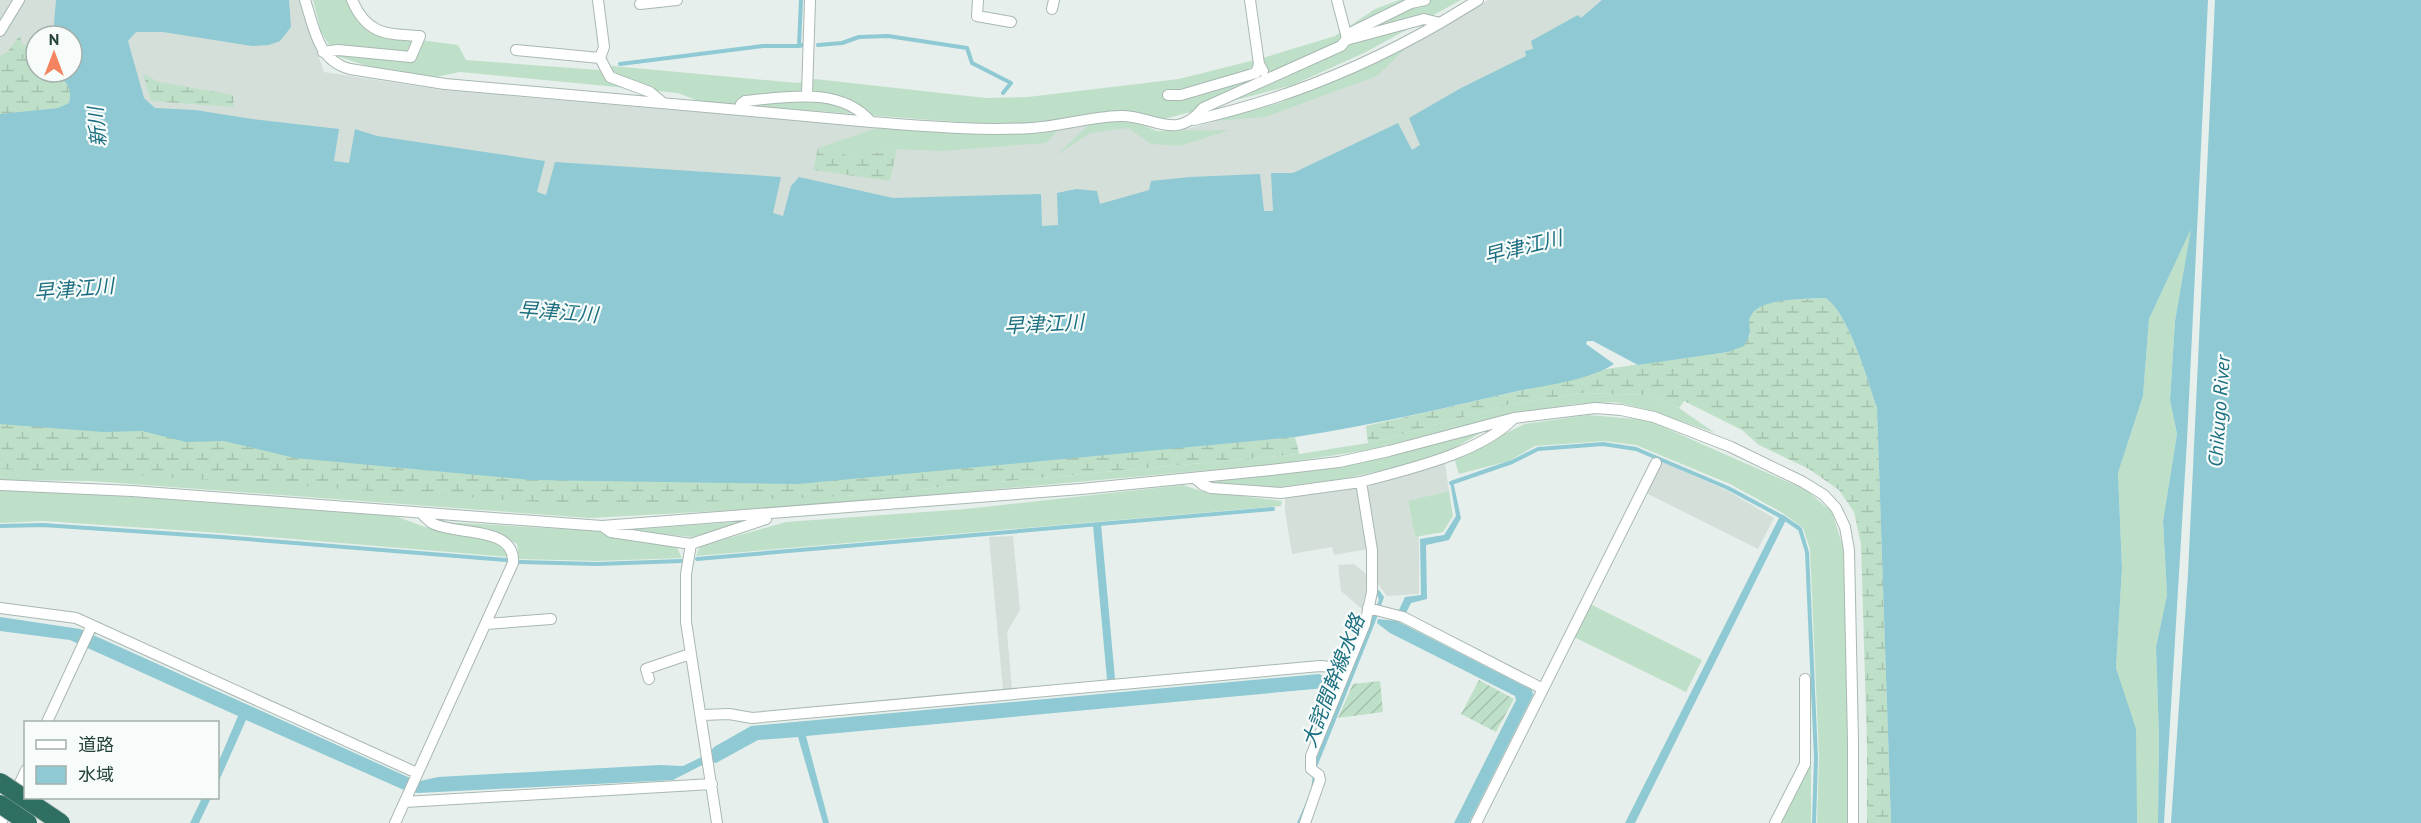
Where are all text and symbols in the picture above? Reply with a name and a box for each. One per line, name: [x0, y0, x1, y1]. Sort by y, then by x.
north arrow: [24, 24, 84, 84]
text: N: [49, 29, 59, 49]
water label: 新川: [82, 104, 112, 148]
water label: 早津江川: [1481, 224, 1567, 269]
water label: 早津江川: [33, 272, 117, 305]
water label: 早津江川: [517, 296, 601, 328]
water label: 早津江川: [1003, 309, 1087, 339]
water label: Chikugo River: [2202, 353, 2236, 468]
water label: 大詫間幹線水路: [1296, 609, 1371, 751]
legend: [24, 721, 219, 799]
text: 道路: [78, 733, 114, 756]
text: 水域: [78, 763, 114, 786]

